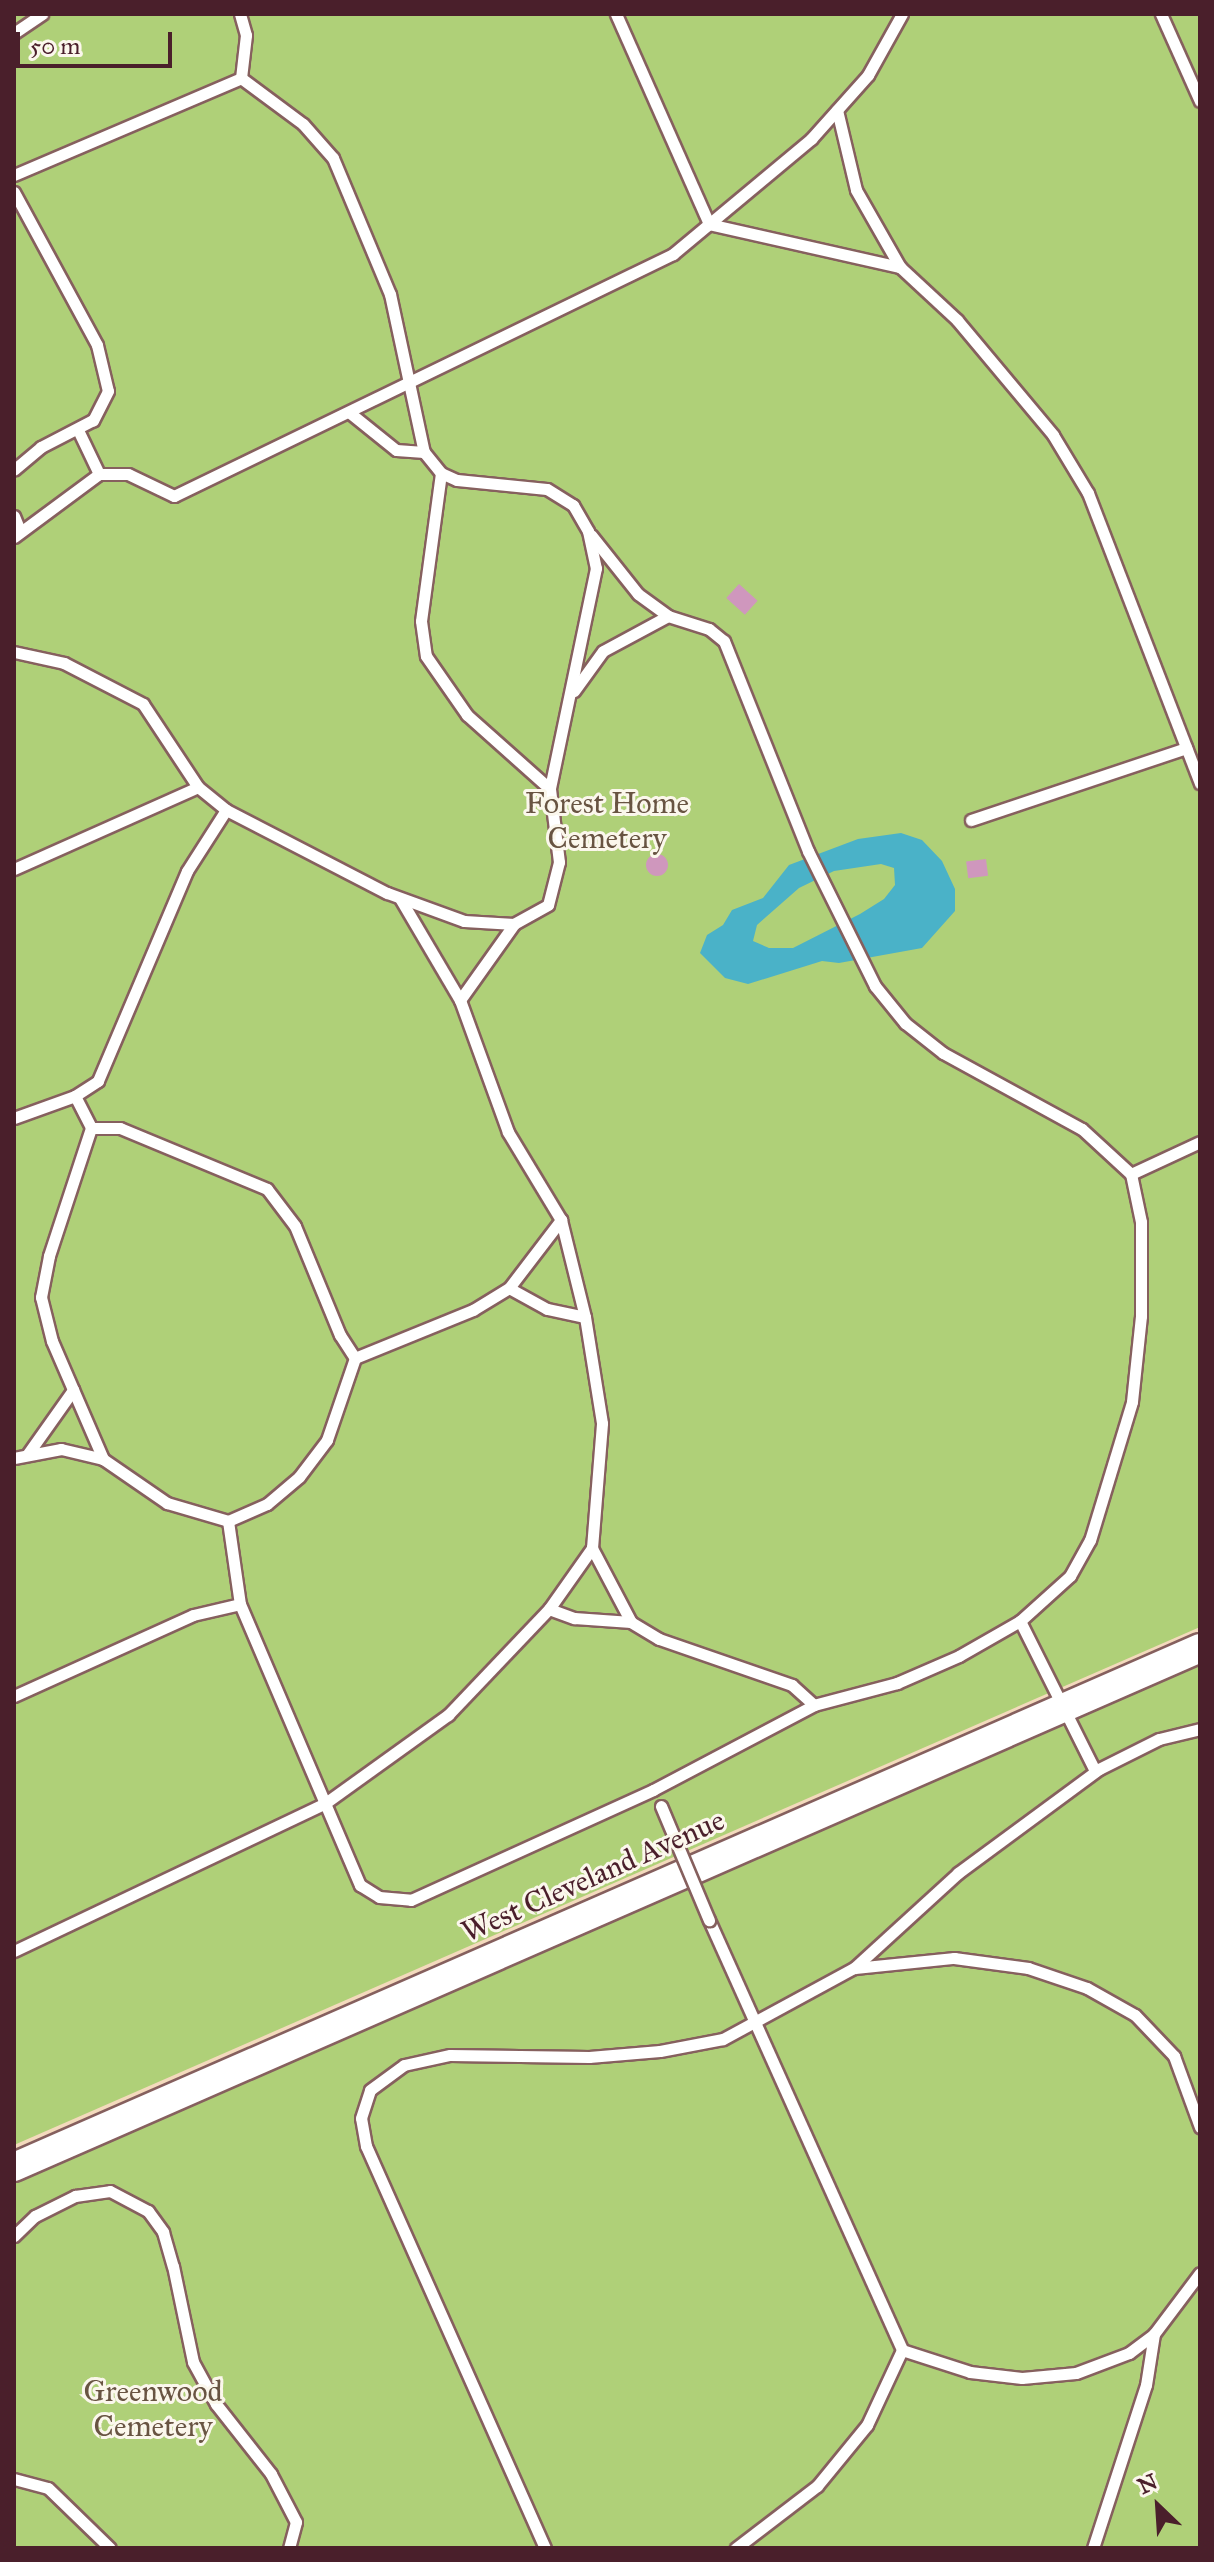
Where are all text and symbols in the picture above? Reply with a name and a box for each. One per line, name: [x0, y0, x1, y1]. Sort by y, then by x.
scale bar: [20, 16, 176, 66]
text: 50 m: [30, 31, 80, 61]
park label: Forest Home Cemetery: [525, 785, 689, 856]
street label: West Cleveland Avenue: [456, 1802, 730, 1950]
park label: Greenwood Cemetery: [83, 2373, 223, 2444]
north arrow: [1118, 2466, 1198, 2546]
text: N: [1133, 2468, 1162, 2500]

